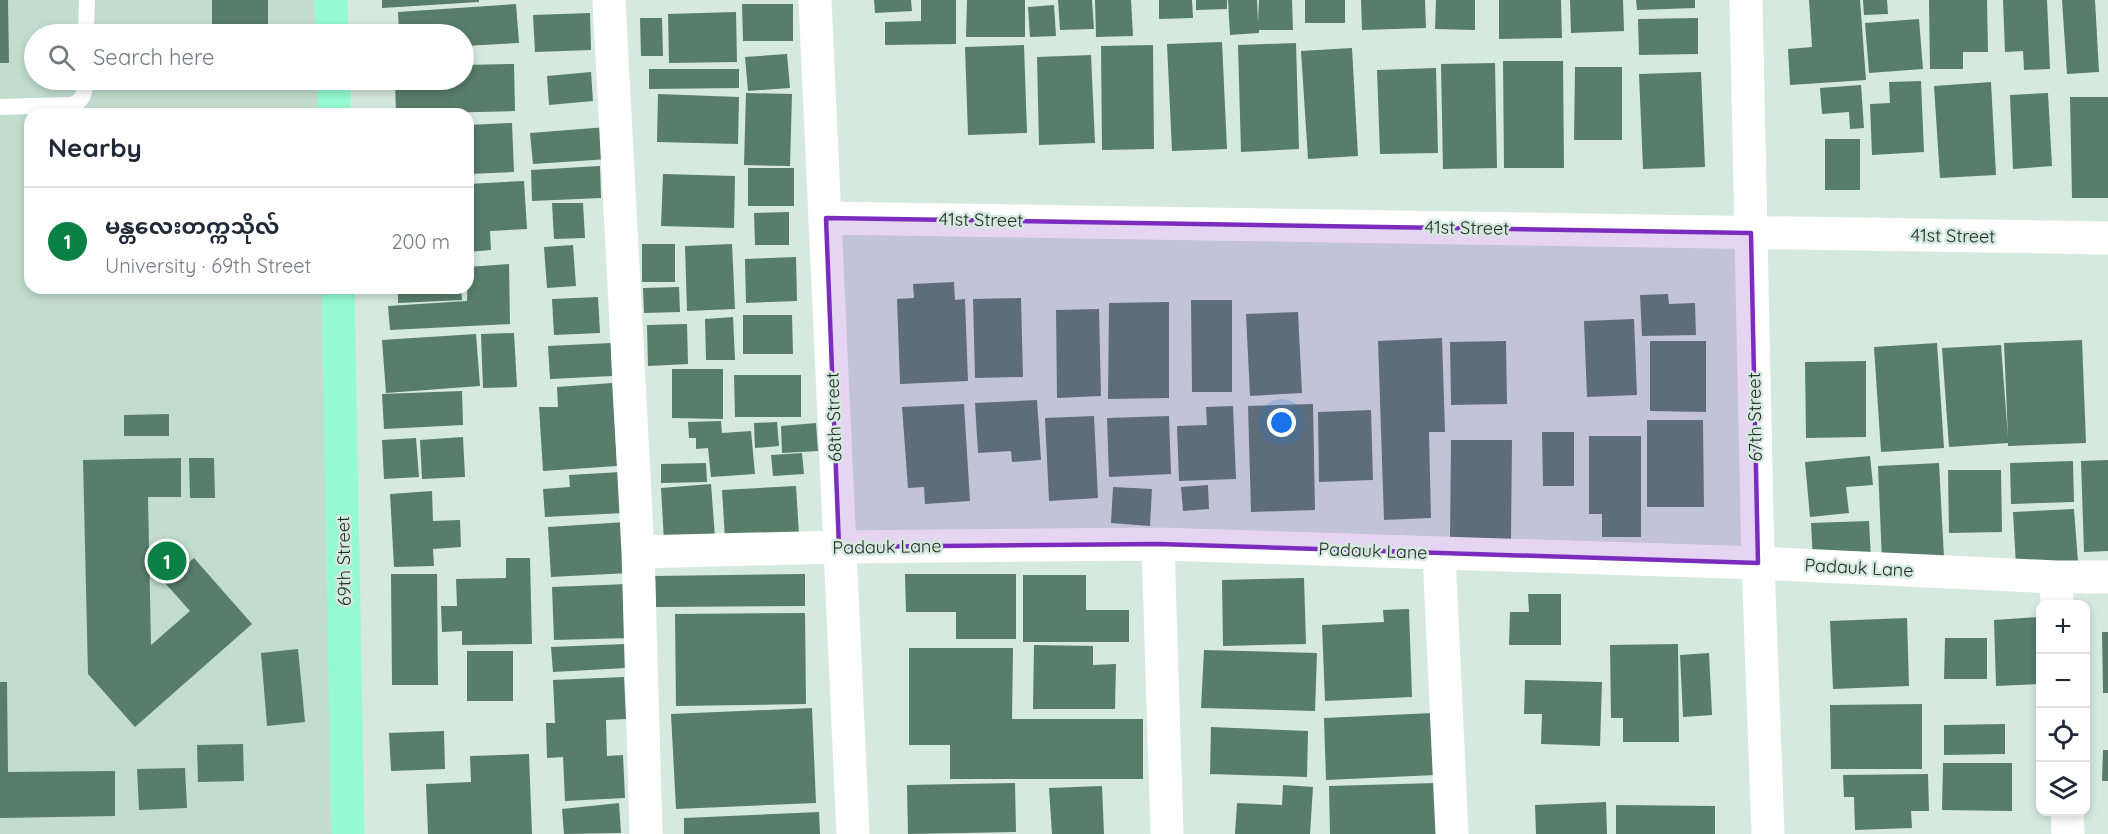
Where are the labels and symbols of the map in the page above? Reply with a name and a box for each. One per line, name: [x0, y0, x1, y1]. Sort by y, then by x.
street label: 41st Street: [938, 207, 1024, 232]
street label: 41st Street: [1424, 215, 1510, 240]
street label: 41st Street: [1910, 223, 1996, 248]
street label: 68th Street: [820, 372, 847, 462]
street label: 67th Street: [1742, 372, 1767, 462]
your location: [1267, 408, 1296, 437]
street label: 69th Street: [331, 516, 356, 606]
street label: Padauk Lane: [832, 534, 942, 559]
street label: Padauk Lane: [1318, 537, 1428, 564]
pin: 1: [148, 538, 186, 584]
street label: Padauk Lane: [1804, 553, 1914, 582]

